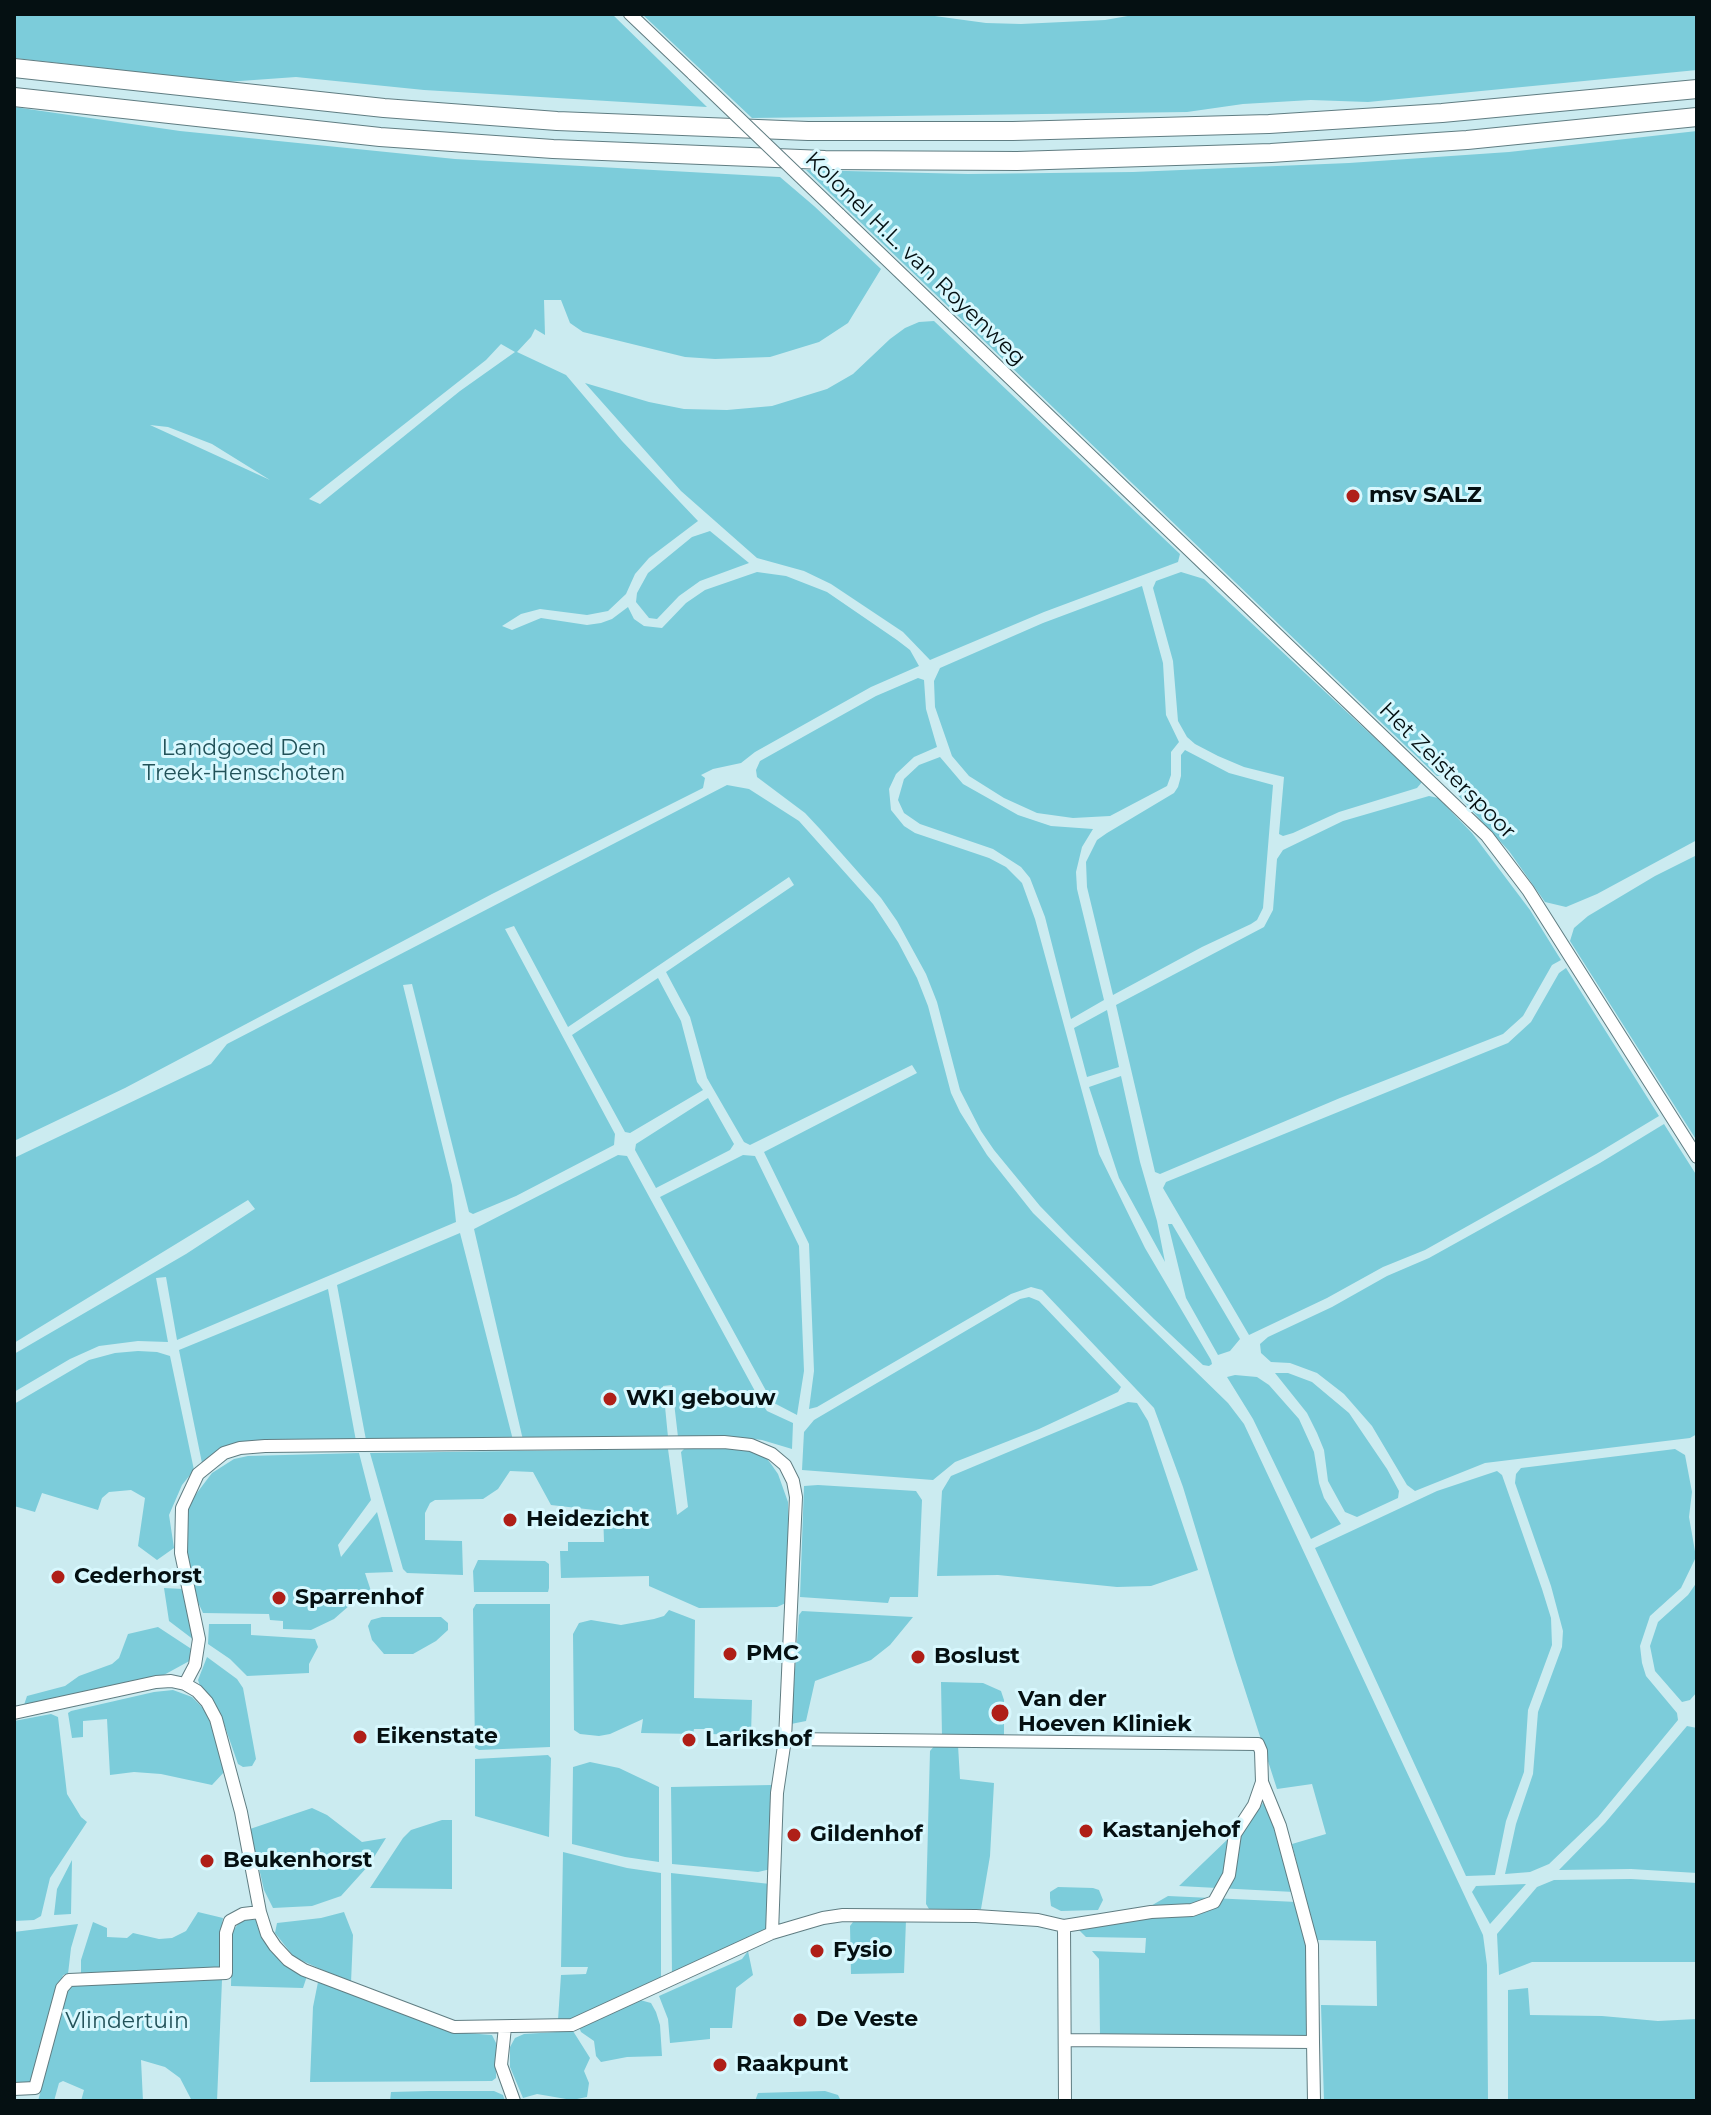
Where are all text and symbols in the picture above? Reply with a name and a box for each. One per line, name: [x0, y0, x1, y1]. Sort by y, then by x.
street label: Kolonel H.L. van Royenweg: [799, 147, 1031, 371]
place label: msv SALZ: [1369, 483, 1482, 509]
marker: msv SALZ: [1344, 487, 1362, 505]
street label: Het Zeisterspoor: [1373, 697, 1521, 845]
park label: Landgoed Den Treek-Henschoten: [143, 736, 345, 788]
place label: WKI gebouw: [626, 1386, 776, 1412]
marker: WKI gebouw: [601, 1390, 619, 1408]
place label: Heidezicht: [526, 1507, 650, 1533]
marker: Heidezicht: [501, 1511, 519, 1529]
place label: Cederhorst: [74, 1564, 202, 1590]
marker: Cederhorst: [49, 1568, 67, 1586]
place label: Sparrenhof: [295, 1585, 424, 1611]
marker: Sparrenhof: [270, 1589, 288, 1607]
place label: PMC: [746, 1641, 799, 1667]
place label: Boslust: [934, 1644, 1020, 1670]
marker: PMC: [721, 1645, 739, 1663]
marker: Boslust: [909, 1648, 927, 1666]
place label: Van der Hoeven Kliniek: [1018, 1687, 1192, 1738]
marker: Van der Hoeven Kliniek: [989, 1702, 1011, 1724]
place label: Eikenstate: [376, 1724, 498, 1750]
place label: Larikshof: [705, 1727, 812, 1753]
marker: Eikenstate: [351, 1728, 369, 1746]
marker: Larikshof: [680, 1731, 698, 1749]
place label: Kastanjehof: [1102, 1818, 1240, 1844]
place label: Gildenhof: [810, 1822, 923, 1848]
marker: Kastanjehof: [1077, 1822, 1095, 1840]
marker: Gildenhof: [785, 1826, 803, 1844]
place label: Beukenhorst: [223, 1848, 372, 1874]
marker: Beukenhorst: [198, 1852, 216, 1870]
place label: Fysio: [833, 1938, 893, 1964]
marker: Fysio: [808, 1942, 826, 1960]
place label: De Veste: [816, 2007, 918, 2033]
park label: Vlindertuin: [65, 2009, 189, 2035]
marker: De Veste: [791, 2011, 809, 2029]
place label: Raakpunt: [736, 2052, 849, 2078]
marker: Raakpunt: [711, 2056, 729, 2074]

